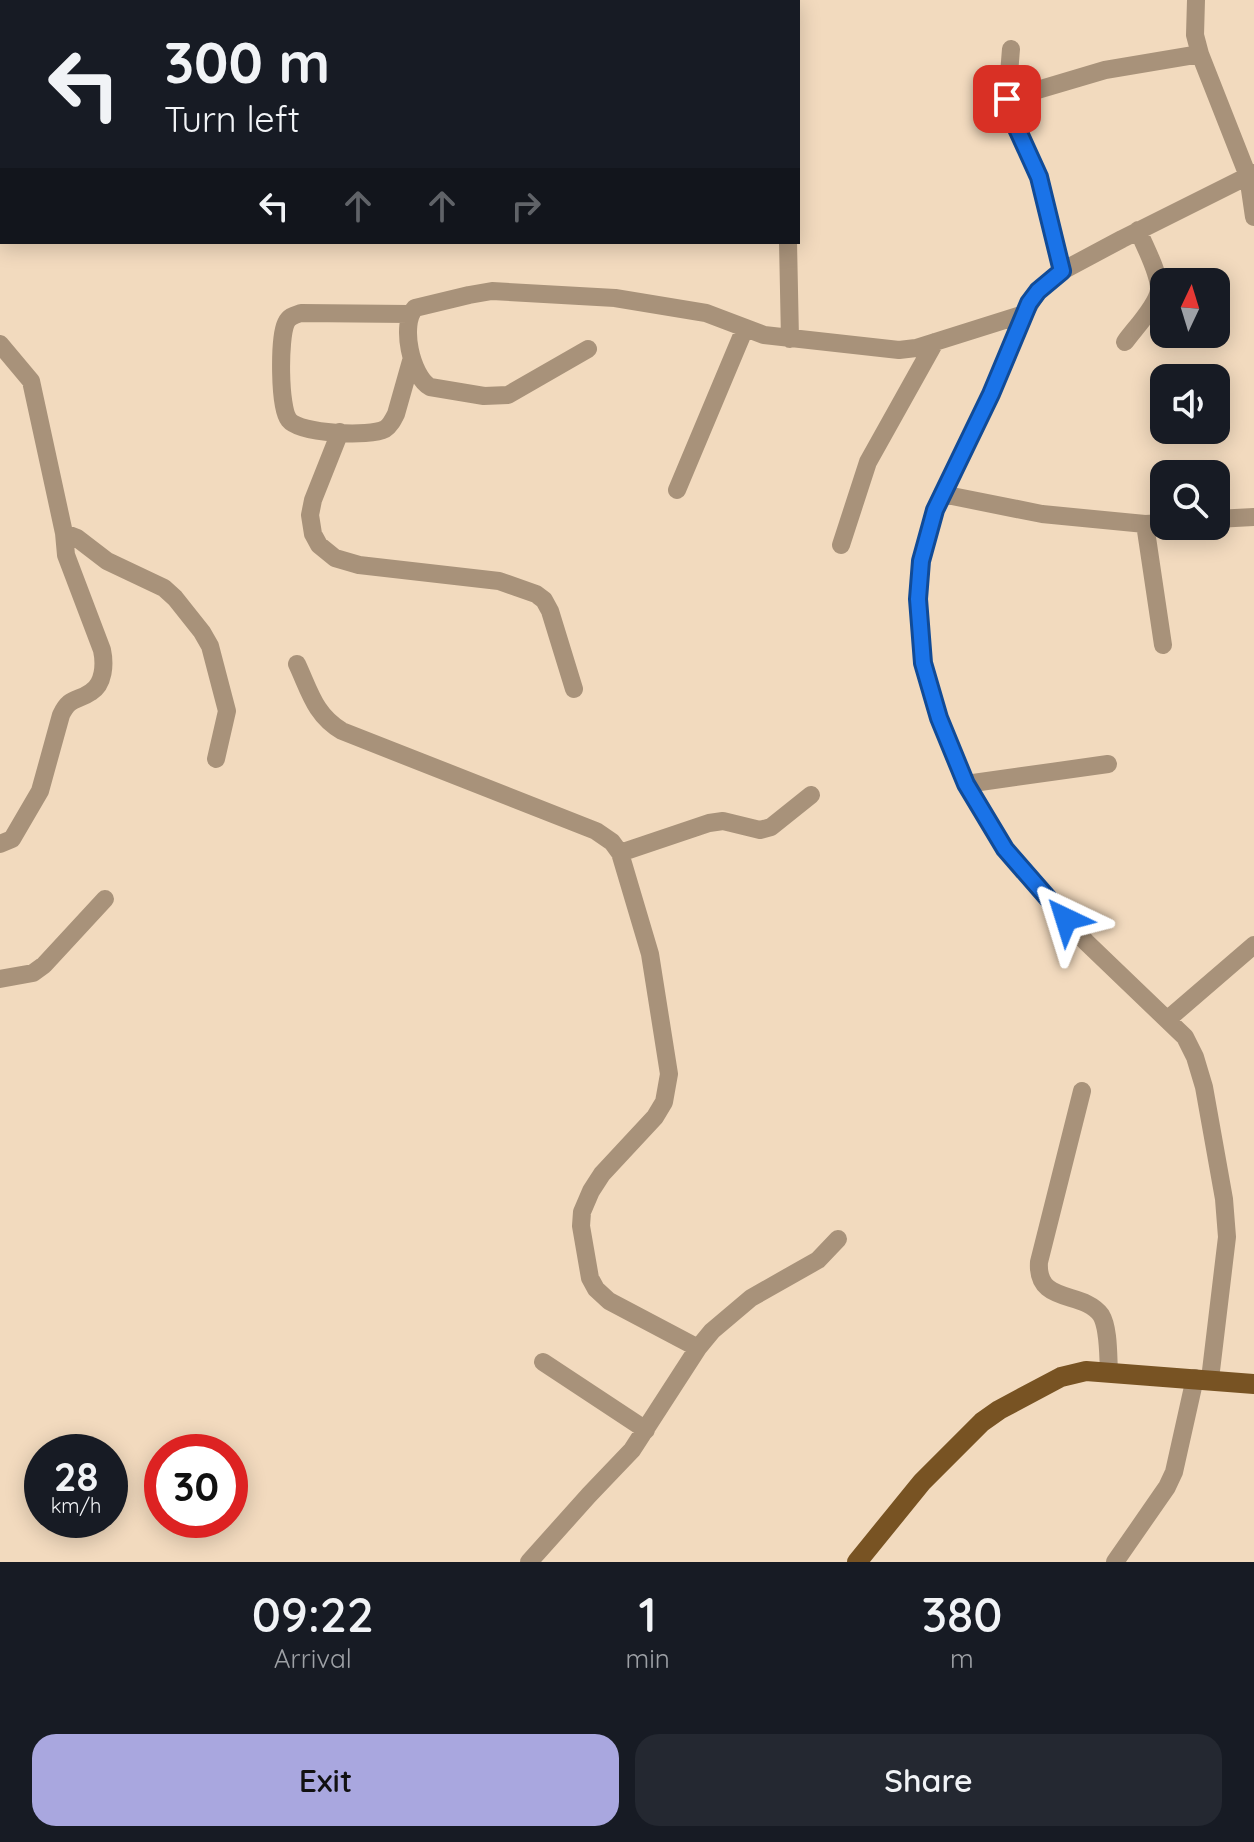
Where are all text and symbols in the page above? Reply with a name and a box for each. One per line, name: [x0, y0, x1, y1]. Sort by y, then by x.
text: 300 m: [164, 27, 330, 97]
icon: left: [32, 32, 136, 136]
pin: [973, 65, 1041, 133]
icon: arrive: [985, 77, 1029, 121]
text: Turn left: [164, 96, 300, 141]
icon: left: [252, 184, 296, 228]
icon: ahead: [336, 184, 380, 228]
icon: ahead: [420, 184, 464, 228]
icon: right: [504, 184, 548, 228]
north arrow: [1150, 268, 1230, 348]
map controls: [1150, 268, 1230, 540]
button: sound: [1150, 364, 1230, 444]
button: search: [1150, 460, 1230, 540]
position arrow: [1024, 877, 1108, 961]
speed limit sign: 30: [144, 1434, 248, 1538]
text: 28: [54, 1451, 98, 1501]
text: km/h: [51, 1493, 101, 1518]
text: 09:22: [252, 1584, 374, 1644]
text: 1: [638, 1584, 657, 1644]
text: 380: [921, 1584, 1002, 1644]
text: Arrival: [274, 1642, 352, 1675]
text: min: [625, 1642, 670, 1675]
text: m: [950, 1642, 974, 1675]
button: Exit: [32, 1734, 619, 1826]
button: Share: [635, 1734, 1222, 1826]

